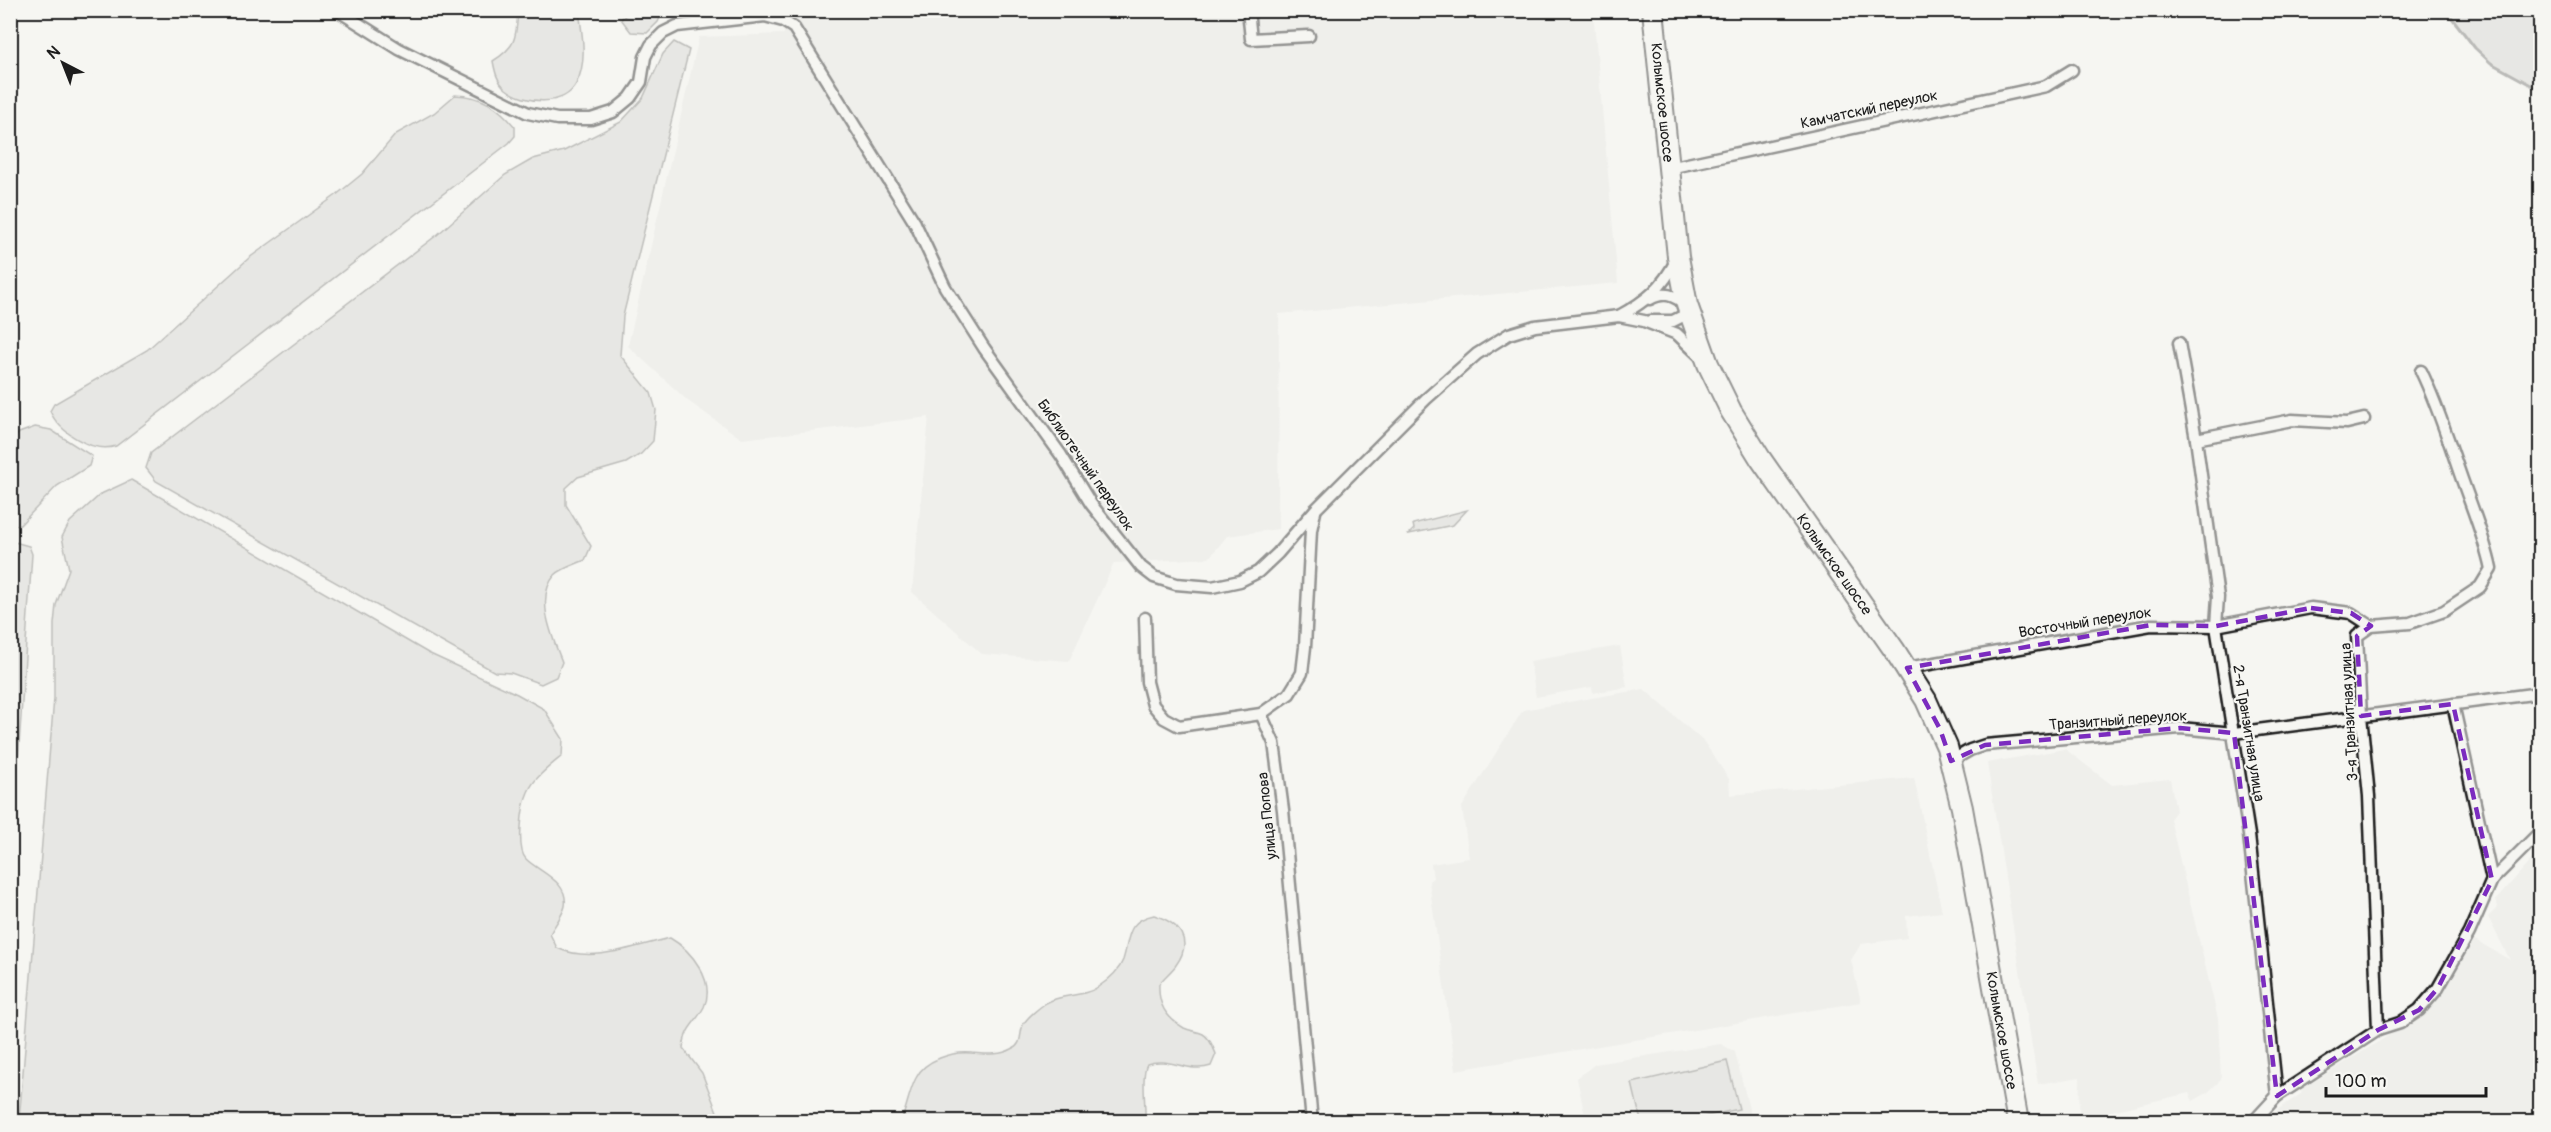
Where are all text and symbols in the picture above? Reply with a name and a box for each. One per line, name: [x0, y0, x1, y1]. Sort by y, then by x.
north arrow: [33, 33, 93, 93]
text: N: [43, 41, 64, 64]
street label: Колымское шоссе: [1646, 42, 1677, 164]
street label: Камчатский переулок: [1799, 86, 1940, 133]
street label: Библиотечный переулок: [1033, 396, 1138, 535]
street label: Колымское шоссе: [1792, 510, 1876, 620]
street label: Восточный переулок: [2017, 603, 2153, 642]
street label: 3-я Транзитная улица: [2336, 642, 2363, 782]
street label: 2-я Транзитная улица: [2228, 663, 2269, 803]
street label: Транзитный переулок: [2048, 706, 2188, 735]
street label: улица Попова: [1253, 771, 1282, 862]
street label: Колымское шоссе: [1981, 970, 2021, 1092]
scale bar: [2326, 1060, 2486, 1098]
text: 100 m: [2335, 1070, 2387, 1093]

